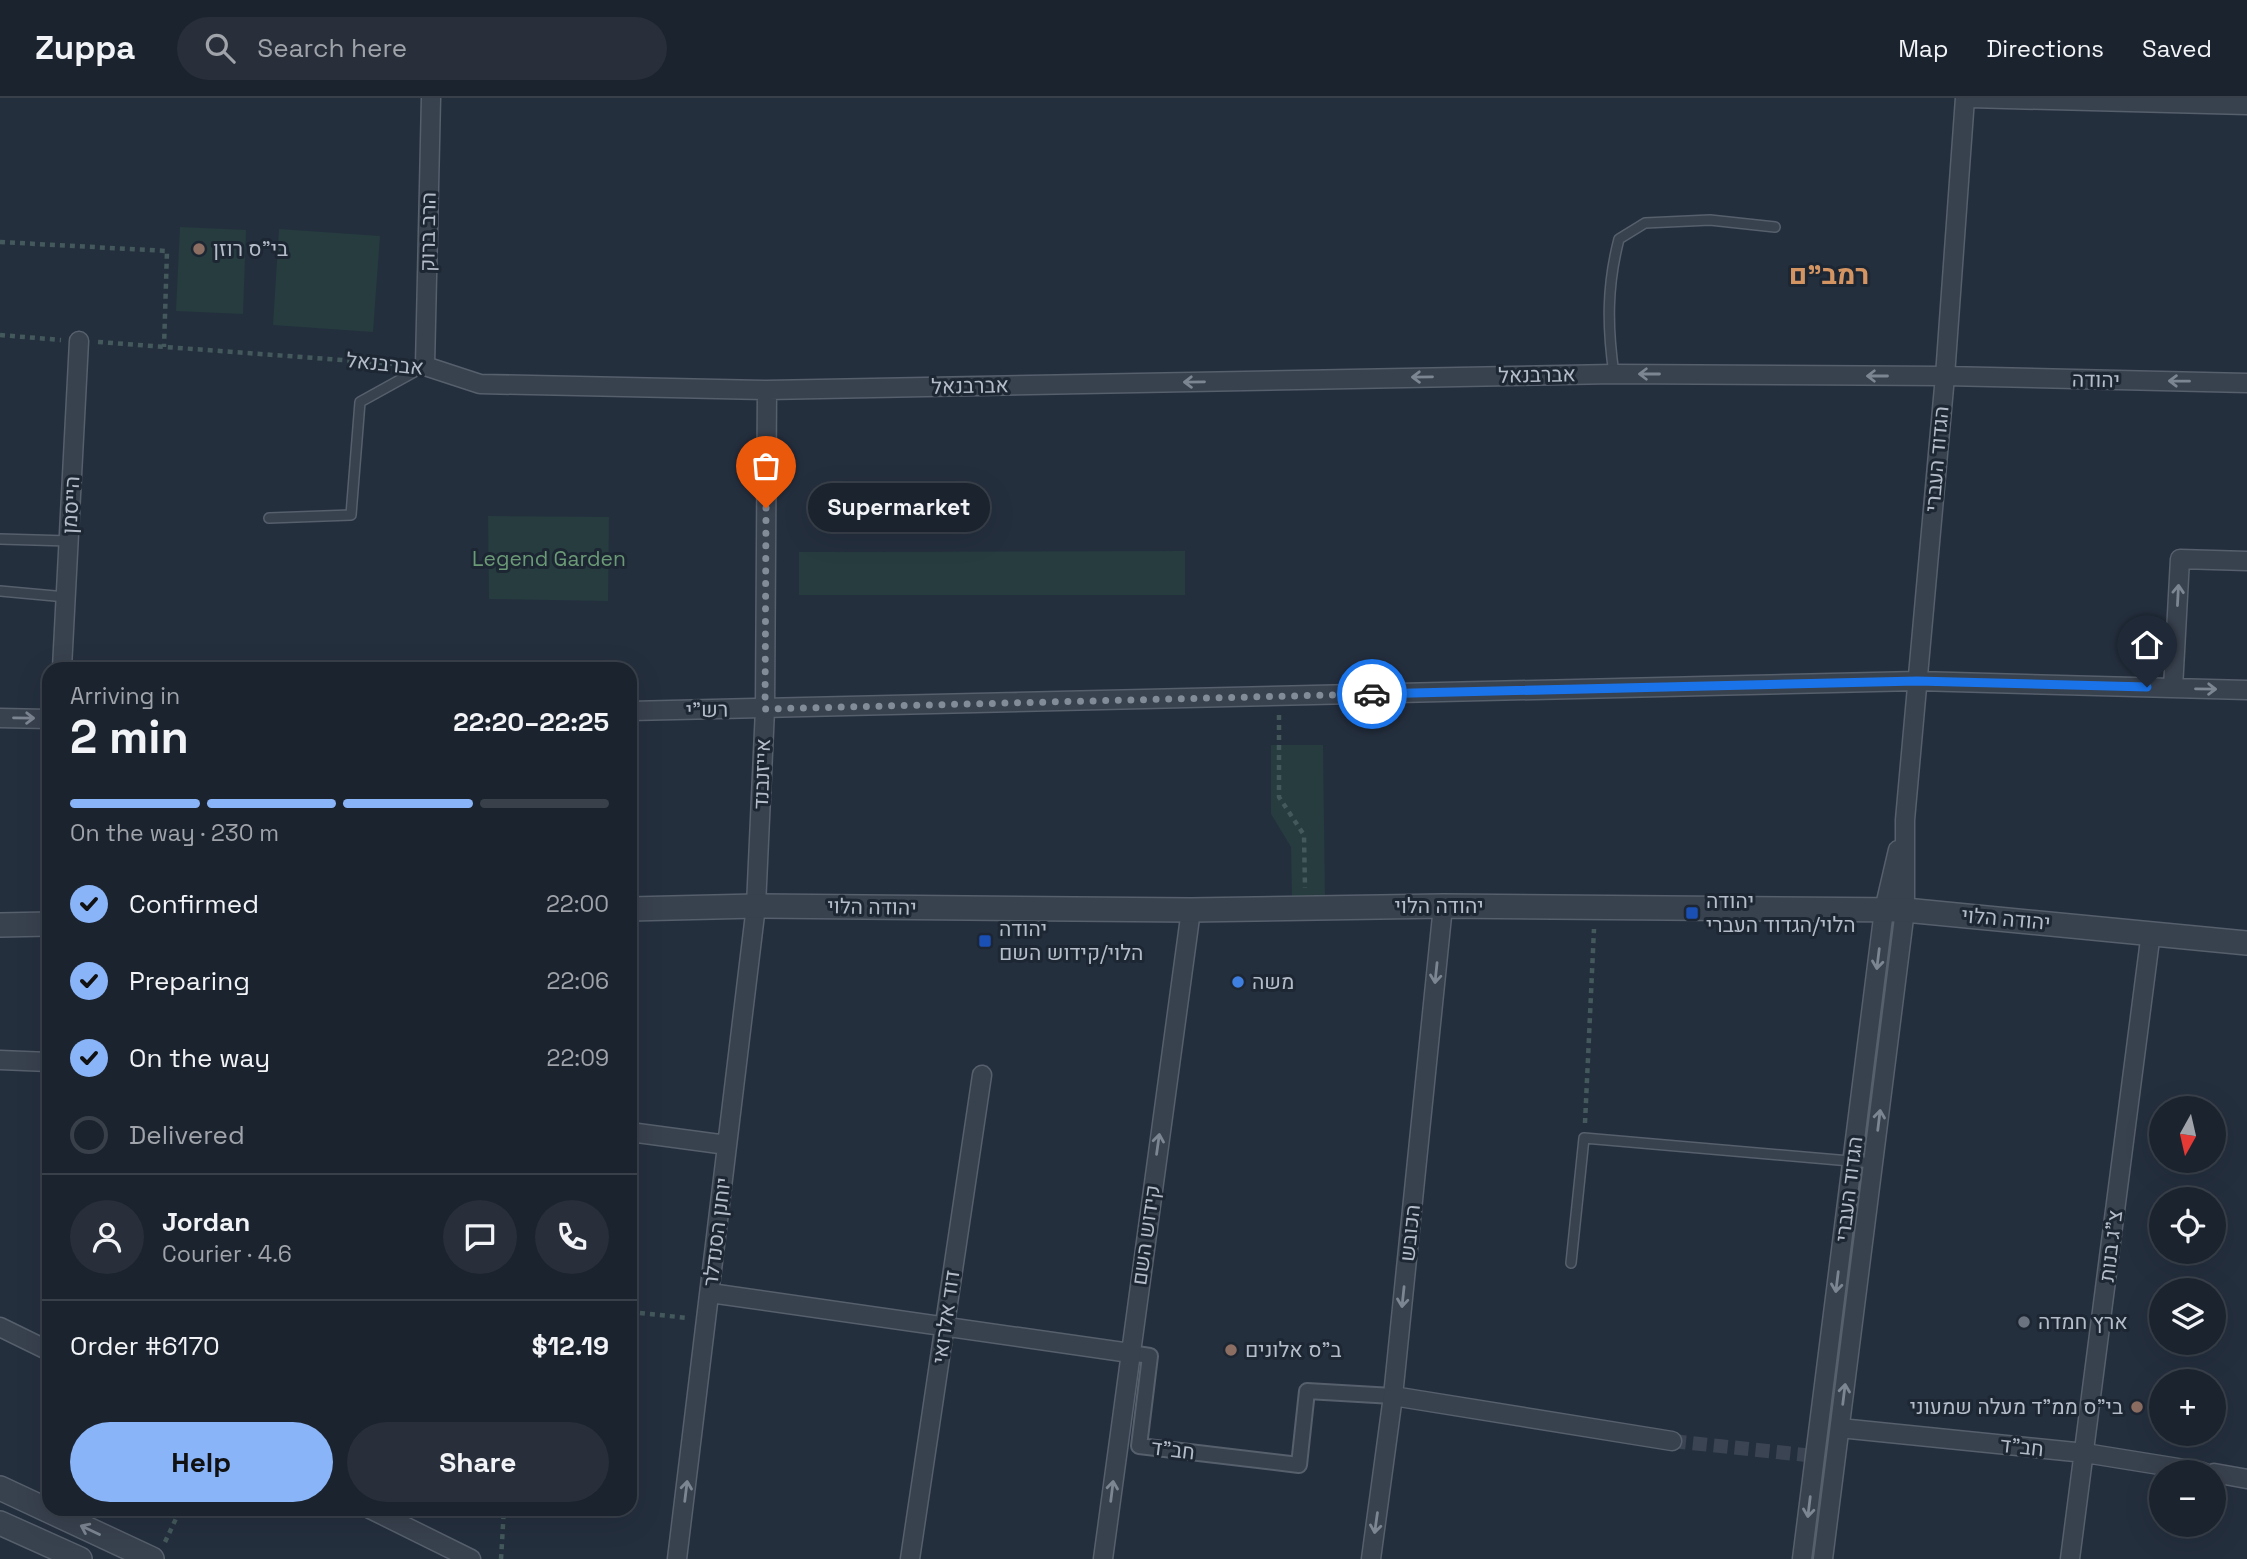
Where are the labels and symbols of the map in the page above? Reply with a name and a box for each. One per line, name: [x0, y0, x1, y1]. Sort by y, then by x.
street label: הרב ברוק: [413, 192, 442, 272]
place label: בי"ס רוזן: [213, 235, 288, 262]
marker: בי"ס רוזן: [191, 241, 207, 257]
district label: רמב"ם: [1789, 256, 1869, 292]
street label: אברבנאל: [345, 346, 425, 381]
street label: אברבנאל: [1498, 360, 1576, 389]
street label: יהודה: [2072, 366, 2120, 393]
one-way arrow: [1638, 367, 1661, 381]
one-way arrow: [1865, 369, 1888, 382]
street label: אברבנאל: [931, 371, 1009, 400]
one-way arrow: [1410, 371, 1433, 384]
one-way arrow: [1183, 375, 1206, 389]
one-way arrow: [2168, 375, 2191, 388]
street label: הגדוד העברי: [1918, 405, 1955, 513]
pin: [736, 436, 796, 508]
street label: הייסמן: [56, 475, 85, 535]
callout: Supermarket: [808, 484, 990, 532]
park label: Legend Garden: [472, 545, 626, 572]
one-way arrow: [2172, 584, 2185, 607]
pin: [2117, 615, 2177, 687]
courier: [1337, 659, 1407, 729]
one-way arrow: [2194, 682, 2217, 695]
street label: רש"י: [686, 696, 728, 723]
one-way arrow: [13, 711, 36, 725]
street label: אייזנבנד: [747, 738, 776, 810]
place label: יהודה הלוי/הגדוד העברי: [1706, 887, 1856, 938]
street label: יהודה הלוי: [827, 892, 917, 921]
street label: יהודה הלוי: [1394, 892, 1484, 919]
street label: יהודה הלוי: [1960, 901, 2052, 936]
marker: יהודה הלוי/הגדוד העברי: [1684, 905, 1700, 921]
place label: יהודה הלוי/קידוש השם: [999, 915, 1143, 966]
marker: יהודה הלוי/קידוש השם: [977, 933, 993, 949]
one-way arrow: [1872, 947, 1885, 970]
one-way arrow: [1429, 962, 1442, 984]
place label: משה: [1252, 968, 1294, 995]
marker: משה: [1230, 974, 1246, 990]
north arrow: [2149, 1096, 2226, 1172]
one-way arrow: [1872, 1109, 1885, 1132]
one-way arrow: [1152, 1134, 1165, 1156]
street label: הגדוד העברי: [1829, 1135, 1868, 1243]
street label: יוחנן הסנדלר: [696, 1176, 737, 1288]
street label: קידוש השם: [1125, 1183, 1166, 1287]
street label: הכובש: [1393, 1203, 1426, 1263]
street label: צ"ג בנות: [2093, 1209, 2128, 1283]
street label: דוד אלרואי: [926, 1268, 965, 1365]
one-way arrow: [1831, 1270, 1844, 1293]
one-way arrow: [1396, 1286, 1409, 1308]
place label: ארץ חמדה: [2038, 1308, 2128, 1335]
marker: ארץ חמדה: [2016, 1314, 2032, 1330]
place label: ב"ס אלונים: [1245, 1336, 1342, 1363]
marker: ב"ס אלונים: [1223, 1342, 1239, 1358]
one-way arrow: [1838, 1383, 1851, 1406]
place label: בי"ס ממ"ד מעלה שמעוני: [1910, 1393, 2123, 1420]
marker: בי"ס ממ"ד מעלה שמעוני: [2129, 1399, 2145, 1415]
street label: חב"ד: [1999, 1431, 2045, 1462]
street label: חב"ד: [1150, 1433, 1196, 1466]
one-way arrow: [679, 1480, 692, 1503]
one-way arrow: [1105, 1480, 1118, 1503]
one-way arrow: [1802, 1495, 1815, 1518]
one-way arrow: [1369, 1511, 1382, 1534]
one-way arrow: [80, 1523, 101, 1536]

